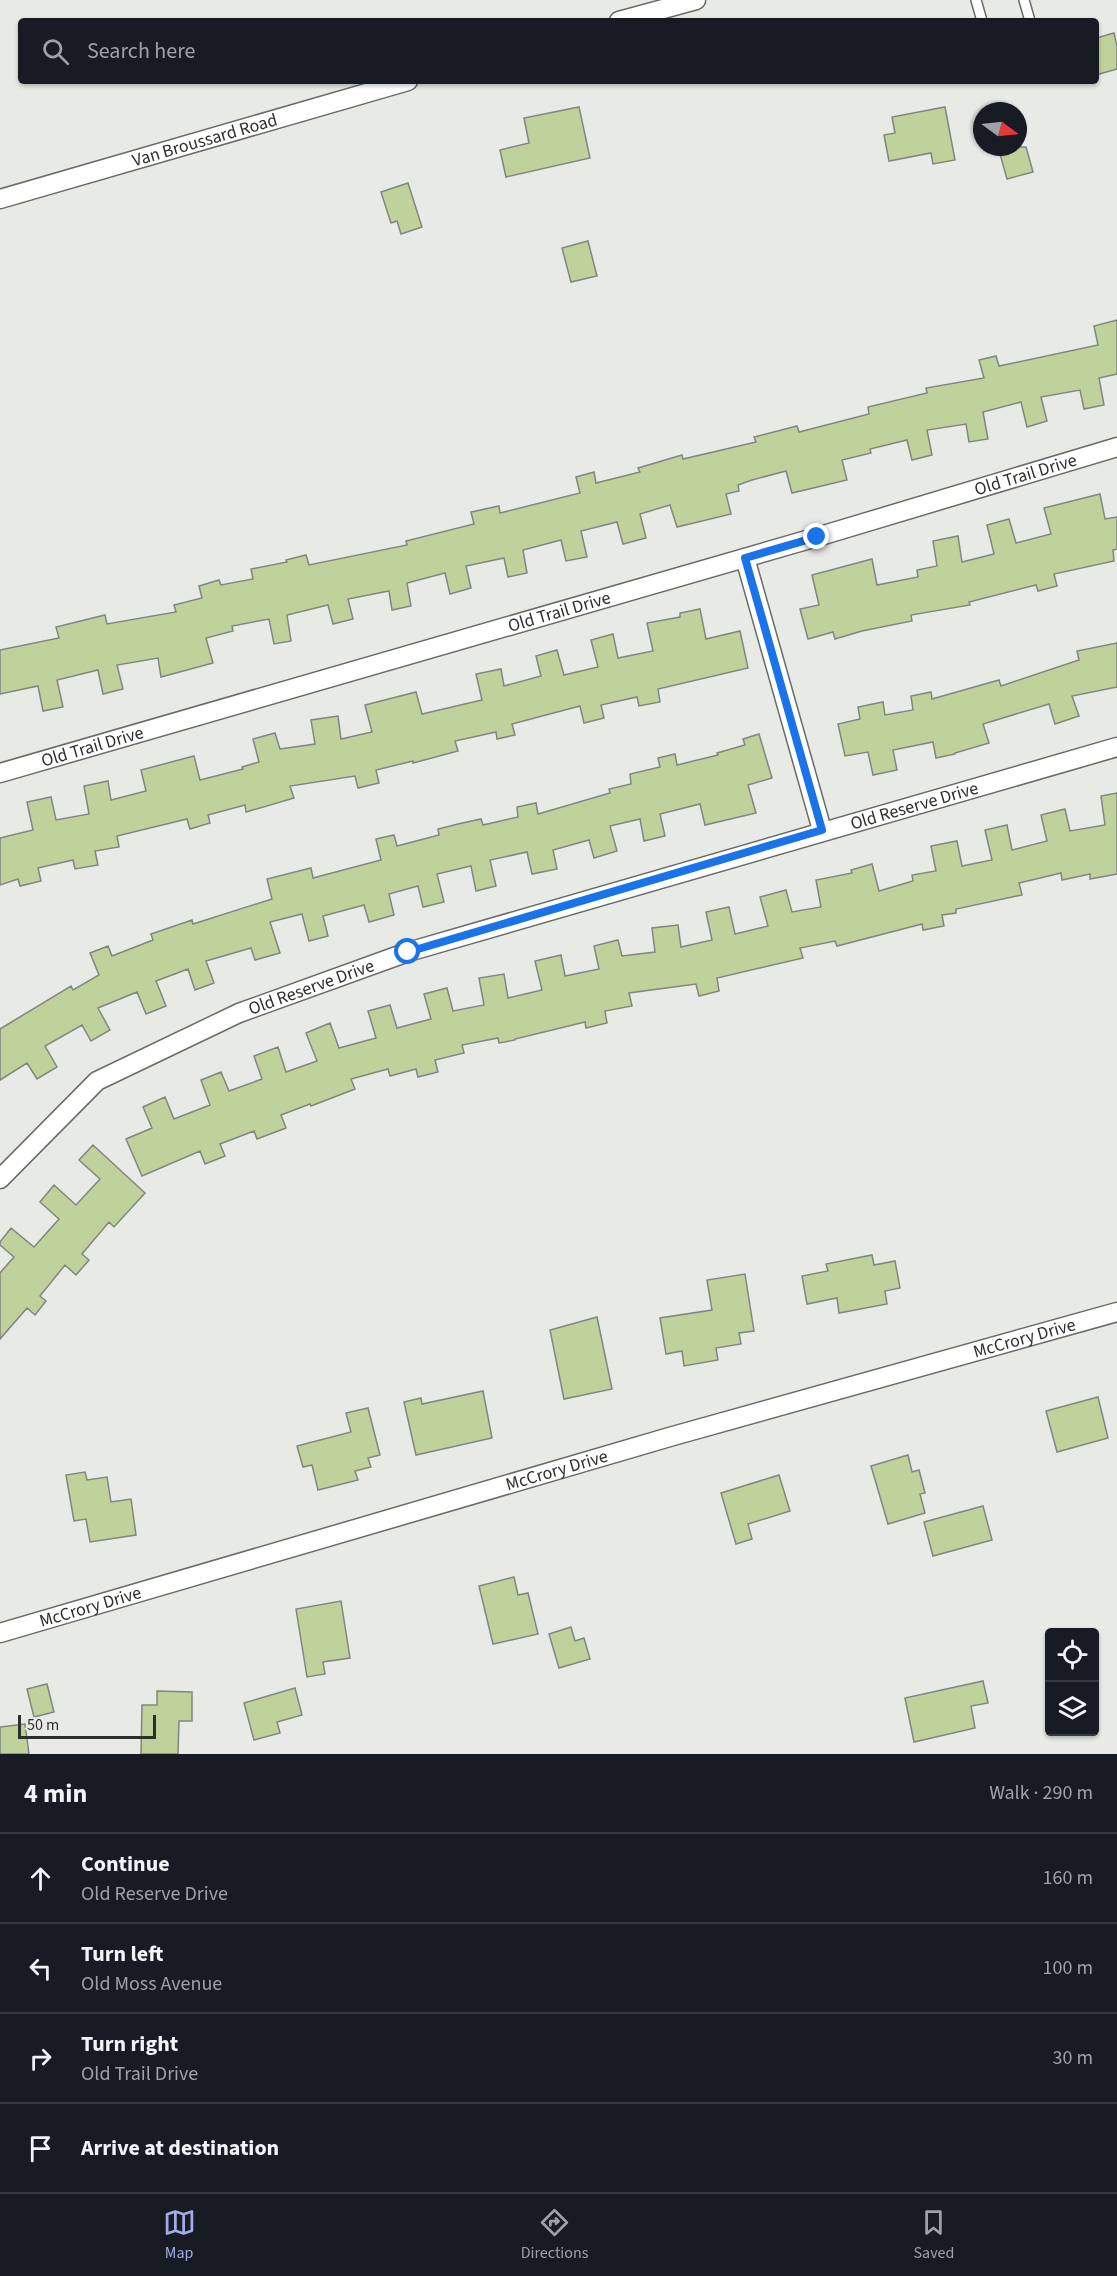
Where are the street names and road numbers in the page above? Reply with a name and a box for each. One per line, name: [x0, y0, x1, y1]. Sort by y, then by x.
street label: Van Broussard Road: [129, 107, 280, 173]
street label: Old Trail Drive: [971, 447, 1080, 502]
street label: Old Trail Drive: [505, 585, 613, 638]
street label: Old Trail Drive: [38, 720, 146, 773]
street label: Old Reserve Drive: [847, 775, 981, 836]
street label: Old Reserve Drive: [245, 953, 378, 1021]
street label: McCrory Drive: [970, 1312, 1078, 1364]
street label: McCrory Drive: [503, 1443, 611, 1497]
street label: McCrory Drive: [36, 1580, 144, 1633]

